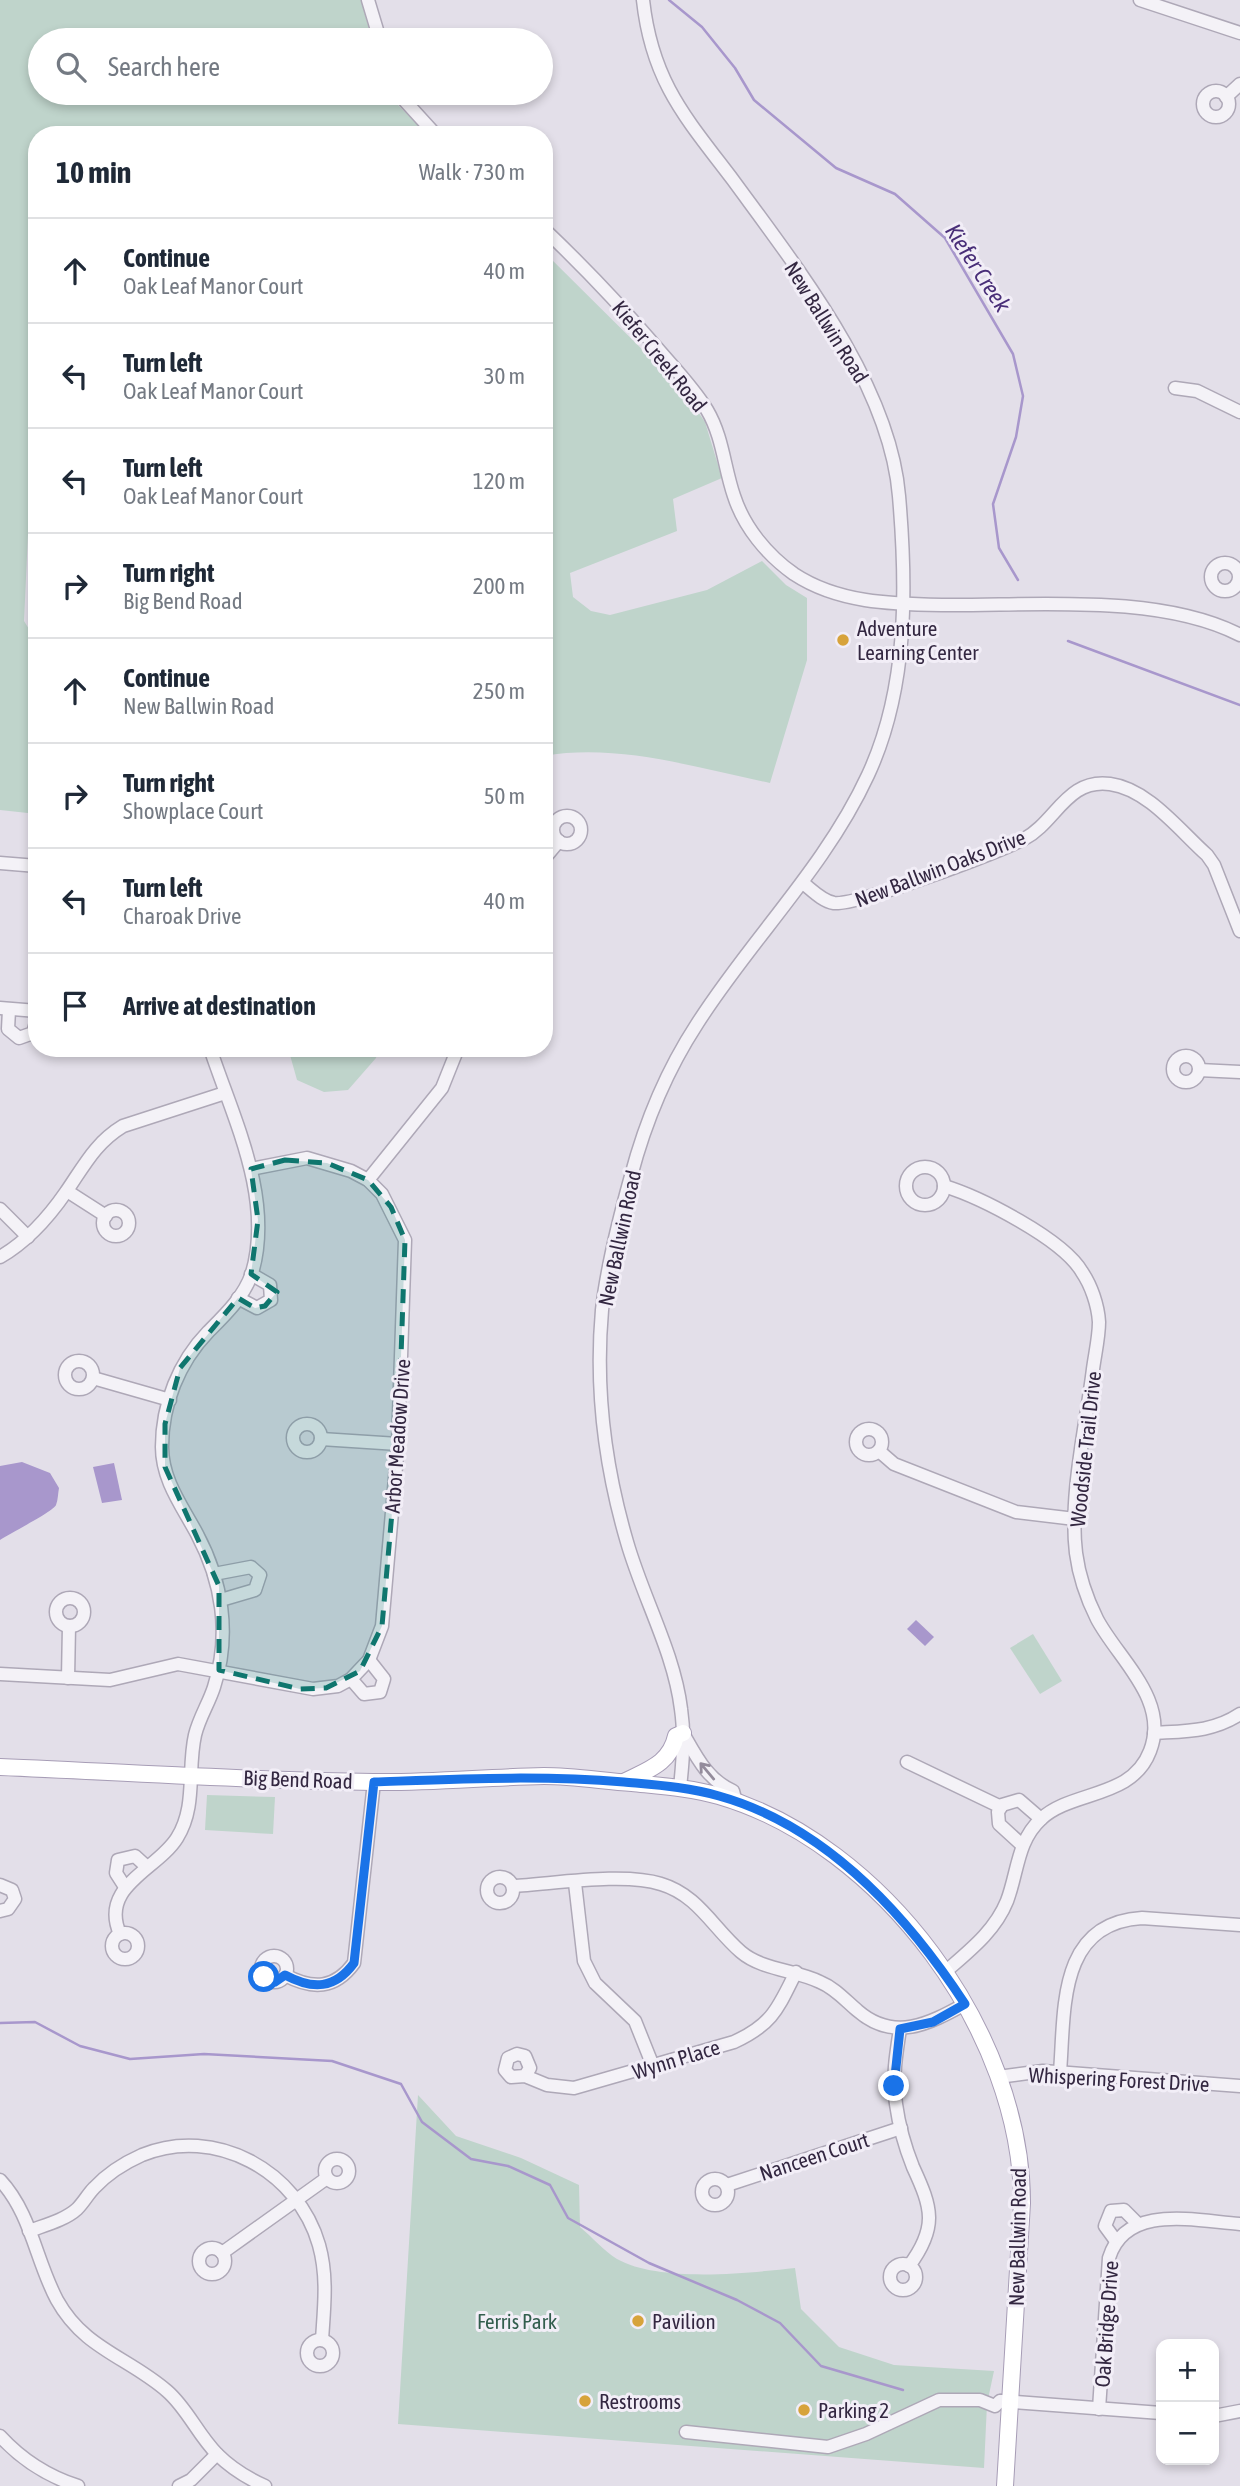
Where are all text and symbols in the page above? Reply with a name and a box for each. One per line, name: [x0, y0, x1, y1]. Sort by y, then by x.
search box: [28, 28, 553, 105]
icon: search: [52, 48, 90, 86]
text: Search here: [108, 52, 220, 82]
text: 10 min: [56, 155, 131, 189]
text: Walk · 730 m: [419, 159, 525, 185]
water label: Kiefer Creek: [940, 219, 1016, 318]
text: Continue: [123, 243, 210, 273]
icon: ahead: [56, 252, 94, 290]
street label: New Ballwin Road: [780, 257, 874, 387]
text: 40 m: [484, 258, 525, 284]
text: Oak Leaf Manor Court: [123, 273, 303, 299]
street label: Kiefer Creek Road: [608, 296, 712, 416]
text: Turn left: [123, 348, 203, 378]
icon: left: [56, 357, 94, 395]
text: 30 m: [484, 363, 525, 389]
text: Oak Leaf Manor Court: [123, 378, 303, 404]
text: Turn left: [123, 453, 203, 483]
icon: left: [56, 462, 94, 500]
text: 120 m: [473, 468, 525, 494]
text: Oak Leaf Manor Court: [123, 483, 303, 509]
text: Turn right: [123, 558, 214, 588]
icon: right: [56, 567, 94, 605]
text: 200 m: [473, 573, 525, 599]
text: Big Bend Road: [123, 588, 243, 614]
place label: Adventure Learning Center: [857, 616, 979, 664]
marker: Adventure Learning Center: [835, 632, 851, 648]
text: Continue: [123, 663, 210, 693]
icon: ahead: [56, 672, 94, 710]
text: 250 m: [473, 678, 525, 704]
text: New Ballwin Road: [123, 693, 274, 719]
text: Turn right: [123, 768, 214, 798]
icon: right: [56, 777, 94, 815]
text: 50 m: [484, 783, 525, 809]
text: Showplace Court: [123, 798, 263, 824]
street label: New Ballwin Oaks Drive: [851, 824, 1029, 912]
text: Turn left: [123, 873, 203, 903]
icon: left: [56, 882, 94, 920]
text: 40 m: [484, 888, 525, 914]
text: Charoak Drive: [123, 903, 241, 929]
icon: arrive: [56, 987, 94, 1025]
text: Arrive at destination: [123, 991, 316, 1021]
street label: New Ballwin Road: [593, 1168, 645, 1308]
street label: Arbor Meadow Drive: [380, 1358, 414, 1514]
street label: Woodside Trail Drive: [1065, 1370, 1105, 1528]
one-way arrow: [699, 1762, 715, 1780]
street label: Big Bend Road: [243, 1765, 353, 1793]
route start: [248, 1961, 279, 1992]
street label: Wynn Place: [629, 2034, 723, 2084]
street label: Whispering Forest Drive: [1028, 2062, 1210, 2096]
route end: [878, 2070, 909, 2101]
street label: Nanceen Court: [756, 2127, 872, 2185]
street label: New Ballwin Road: [1004, 2168, 1030, 2306]
street label: Oak Bridge Drive: [1090, 2260, 1122, 2388]
park label: Ferris Park: [477, 2309, 557, 2333]
place label: Pavilion: [652, 2309, 716, 2333]
marker: Pavilion: [630, 2313, 646, 2329]
map controls: [1156, 2339, 1219, 2465]
button: +: [1156, 2339, 1219, 2402]
place label: Restrooms: [599, 2389, 681, 2413]
marker: Restrooms: [577, 2393, 593, 2409]
place label: Parking 2: [818, 2398, 889, 2422]
marker: Parking 2: [796, 2402, 812, 2418]
button: −: [1156, 2402, 1219, 2465]

